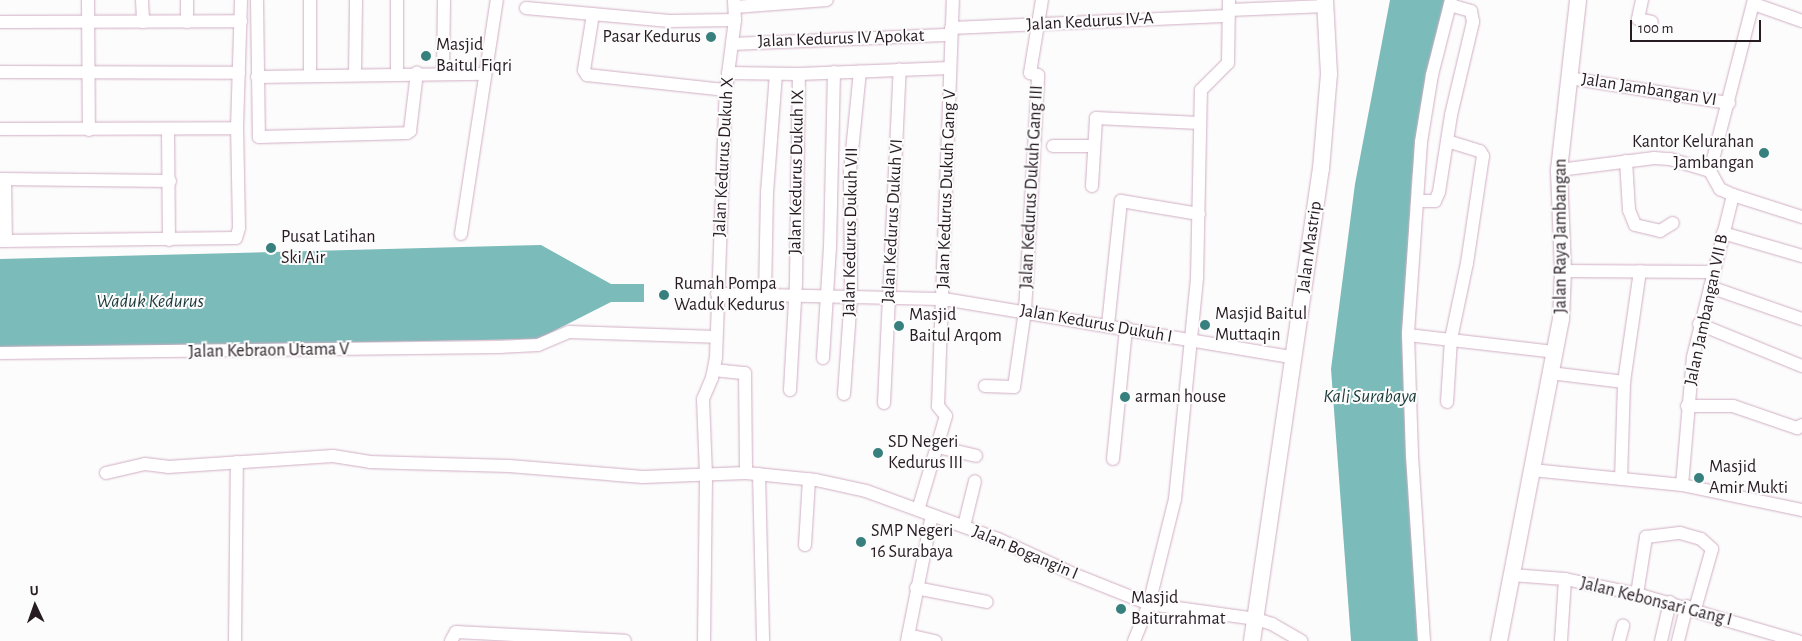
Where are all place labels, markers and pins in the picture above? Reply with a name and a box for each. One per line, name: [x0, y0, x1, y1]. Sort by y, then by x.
place label: Pasar Kedurus: [603, 26, 701, 48]
marker: Pasar Kedurus: [705, 31, 717, 43]
place label: Masjid Baitul Fiqri: [436, 35, 512, 78]
marker: Masjid Baitul Fiqri: [420, 50, 432, 62]
place label: Kantor Kelurahan Jambangan: [1632, 132, 1754, 174]
marker: Kantor Kelurahan Jambangan: [1758, 147, 1770, 159]
place label: Pusat Latihan Ski Air: [281, 227, 376, 270]
marker: Pusat Latihan Ski Air: [265, 242, 277, 254]
place label: Rumah Pompa Waduk Kedurus: [674, 274, 785, 316]
marker: Rumah Pompa Waduk Kedurus: [658, 289, 670, 301]
place label: Masjid Baitul Muttaqin: [1215, 304, 1307, 346]
place label: Masjid Baitul Arqom: [909, 305, 1002, 348]
marker: Masjid Baitul Muttaqin: [1199, 319, 1211, 331]
marker: Masjid Baitul Arqom: [893, 320, 905, 332]
place label: arman house: [1135, 386, 1226, 408]
marker: arman house: [1119, 391, 1131, 403]
place label: SD Negeri Kedurus III: [888, 432, 963, 474]
marker: SD Negeri Kedurus III: [872, 447, 884, 459]
place label: Masjid Amir Mukti: [1709, 457, 1788, 499]
marker: Masjid Amir Mukti: [1693, 472, 1705, 484]
place label: SMP Negeri 16 Surabaya: [871, 521, 953, 564]
marker: SMP Negeri 16 Surabaya: [855, 536, 867, 548]
place label: Masjid Baiturrahmat: [1131, 588, 1225, 630]
marker: Masjid Baiturrahmat: [1115, 603, 1127, 615]

